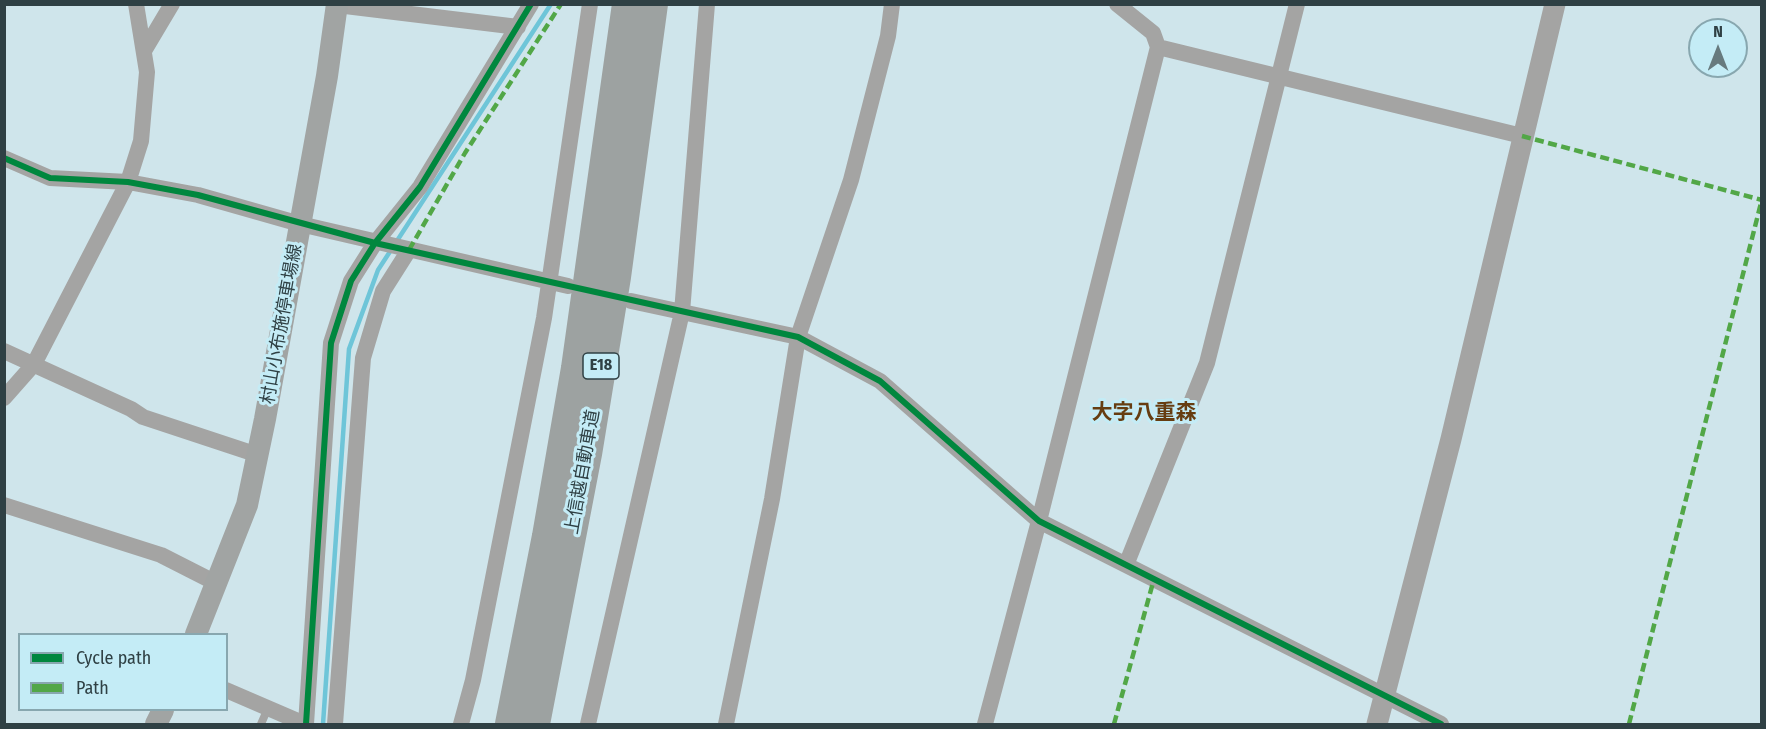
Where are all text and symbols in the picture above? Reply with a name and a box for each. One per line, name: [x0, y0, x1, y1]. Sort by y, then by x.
north arrow: [1688, 18, 1748, 78]
text: N: [1713, 22, 1723, 41]
street label: 村山小布施停車場線: [257, 242, 307, 406]
road number: E18: [583, 353, 619, 379]
district label: 大字八重森: [1092, 400, 1196, 426]
street label: 上信越自動車道: [561, 408, 605, 536]
legend: [18, 633, 228, 711]
text: Cycle path: [76, 647, 151, 669]
text: Path: [76, 677, 109, 699]

